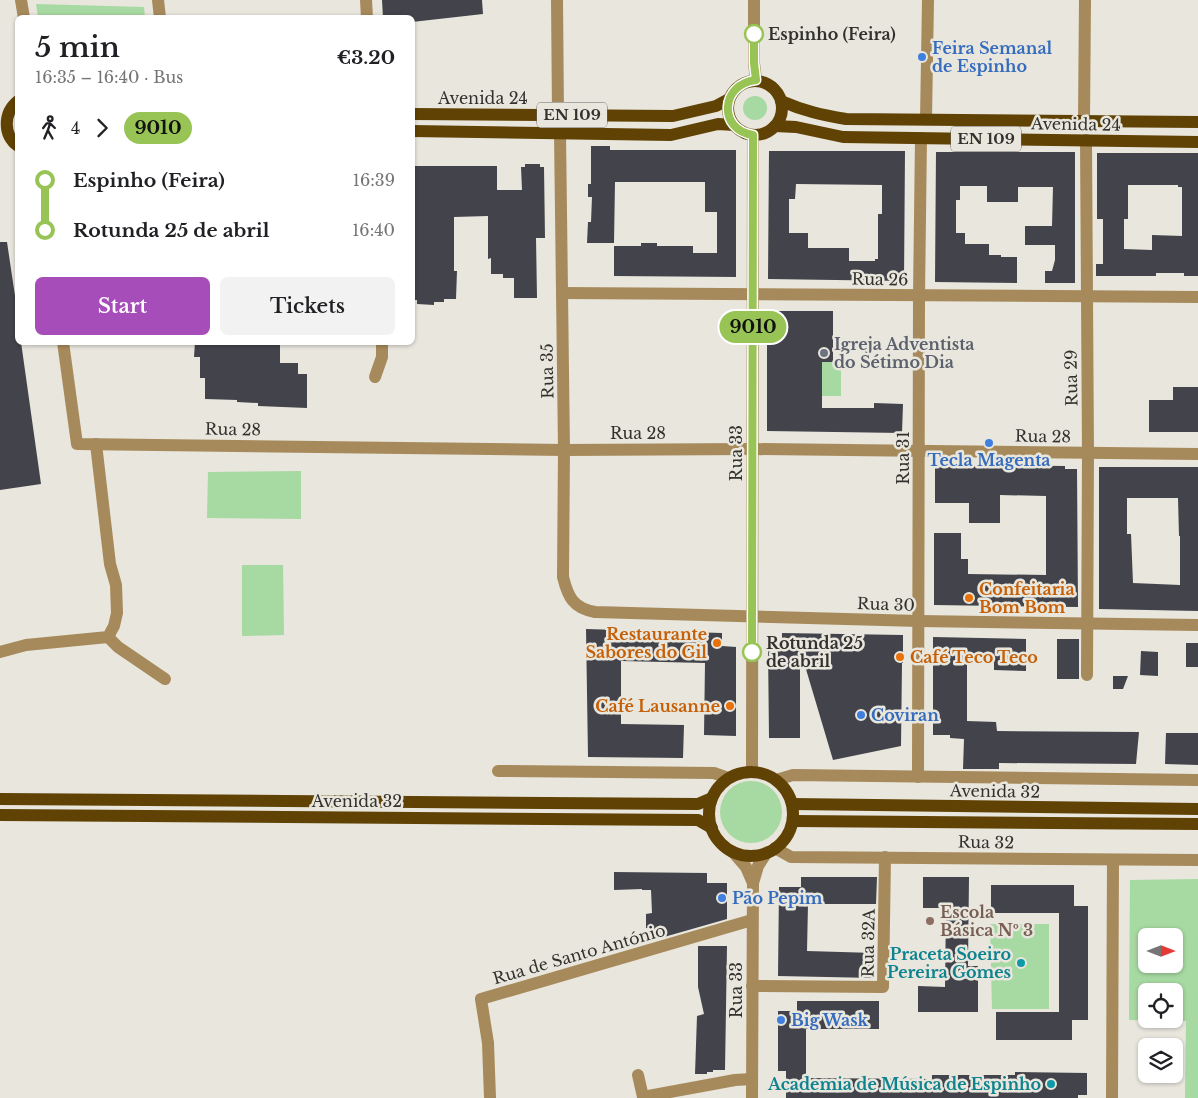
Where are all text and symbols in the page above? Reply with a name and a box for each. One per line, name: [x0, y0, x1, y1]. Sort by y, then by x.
marker: Espinho (Feira): [744, 24, 764, 44]
place label: Espinho (Feira): [768, 24, 896, 44]
text: 5 min: [35, 30, 120, 65]
place label: Feira Semanal de Espinho: [932, 38, 1053, 76]
text: €3.20: [337, 46, 395, 69]
marker: Feira Semanal de Espinho: [916, 51, 928, 63]
text: 16:35 – 16:40 · Bus: [35, 67, 183, 87]
street label: Avenida 24: [437, 88, 528, 108]
road number: EN 109: [537, 102, 607, 128]
street label: Avenida 24: [1030, 113, 1121, 135]
icon: walk: [35, 114, 63, 142]
icon: forward: [88, 114, 116, 142]
text: 9010: [134, 117, 182, 139]
text: 4: [71, 118, 80, 138]
road number: EN 109: [951, 126, 1021, 152]
text: Espinho (Feira): [73, 169, 225, 192]
text: 16:39: [353, 170, 395, 190]
text: Rotunda 25 de abril: [73, 219, 269, 242]
text: 16:40: [352, 220, 395, 240]
street label: Rua 26: [851, 269, 909, 289]
button: Start: [35, 277, 210, 335]
button: Tickets: [220, 277, 395, 335]
line badge: 9010: [718, 311, 788, 343]
text: 9010: [729, 316, 777, 338]
place label: Igreja Adventista do Sétimo Dia: [834, 334, 975, 372]
street label: Rua 35: [537, 343, 557, 399]
marker: Igreja Adventista do Sétimo Dia: [818, 347, 830, 359]
street label: Rua 29: [1061, 349, 1081, 407]
street label: Rua 28: [205, 419, 261, 439]
street label: Rua 28: [610, 423, 666, 443]
street label: Rua 33: [726, 425, 746, 481]
street label: Rua 28: [1015, 426, 1071, 446]
street label: Rua 31: [893, 431, 913, 485]
marker: Tecla Magenta: [983, 437, 995, 449]
place label: Tecla Magenta: [928, 450, 1050, 470]
place label: Confeitaria Bom Bom: [979, 579, 1075, 617]
marker: Confeitaria Bom Bom: [963, 592, 975, 604]
street label: Rua 30: [857, 593, 915, 615]
place label: Restaurante Sabores do Gil: [586, 624, 707, 662]
place label: Rotunda 25 de abril: [766, 633, 863, 671]
marker: Restaurante Sabores do Gil: [711, 637, 723, 649]
marker: Rotunda 25 de abril: [742, 642, 762, 662]
place label: Café Teco Teco: [910, 647, 1038, 667]
marker: Café Teco Teco: [894, 651, 906, 663]
place label: Café Lausanne: [595, 696, 720, 716]
marker: Café Lausanne: [724, 700, 736, 712]
place label: Coviran: [871, 705, 939, 725]
marker: Coviran: [855, 709, 867, 721]
street label: Avenida 32: [949, 780, 1040, 802]
street label: Avenida 32: [311, 791, 402, 811]
street label: Rua 32: [958, 832, 1014, 852]
place label: Pão Pepim: [732, 888, 823, 908]
marker: Pão Pepim: [716, 892, 728, 904]
place label: Escola Básica Nº 3: [940, 902, 1033, 940]
street label: Rua 32A: [857, 908, 879, 978]
marker: Escola Básica Nº 3: [924, 915, 936, 927]
street label: Rua de Santo António: [490, 920, 668, 988]
north arrow: [1138, 928, 1182, 972]
map controls: [1138, 928, 1183, 1083]
place label: Praceta Soeiro Pereira Gomes: [887, 944, 1011, 982]
marker: Praceta Soeiro Pereira Gomes: [1015, 957, 1027, 969]
street label: Rua 33: [726, 962, 746, 1018]
button: locate: [1138, 983, 1183, 1028]
place label: Big Wask: [791, 1010, 869, 1030]
marker: Big Wask: [775, 1014, 787, 1026]
button: layers: [1138, 1038, 1183, 1083]
place label: Academia de Música de Espinho: [767, 1074, 1041, 1094]
marker: Academia de Música de Espinho: [1045, 1078, 1057, 1090]

